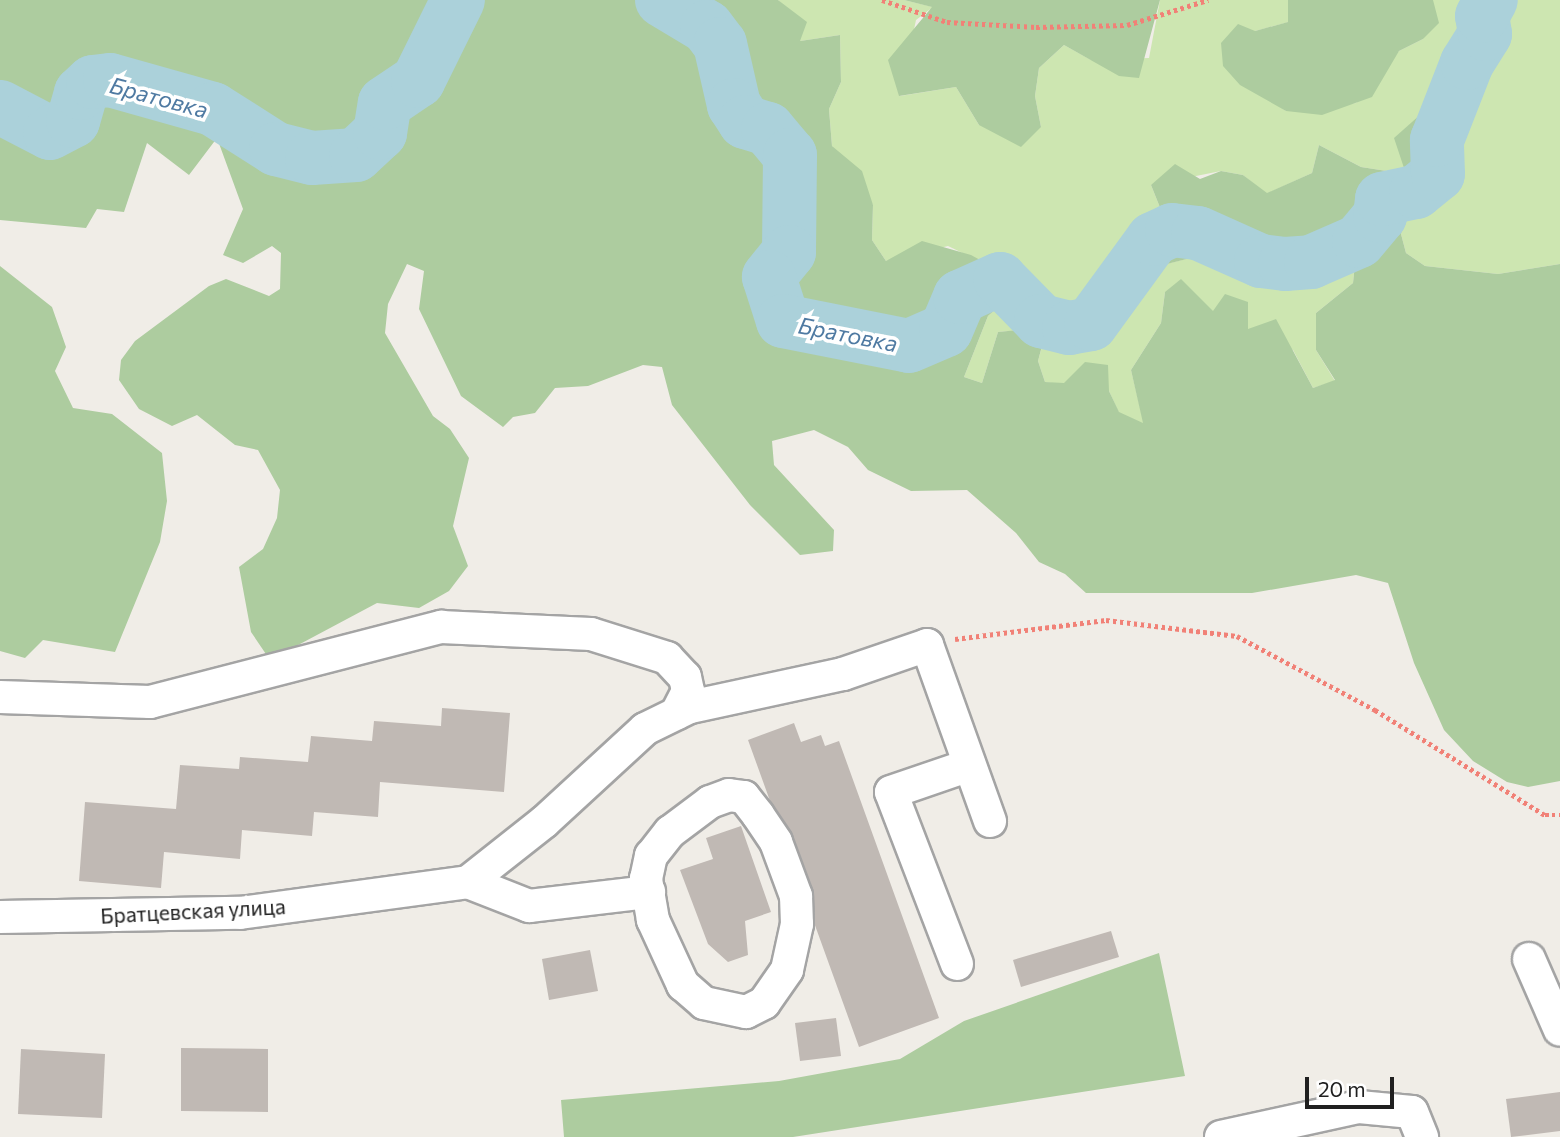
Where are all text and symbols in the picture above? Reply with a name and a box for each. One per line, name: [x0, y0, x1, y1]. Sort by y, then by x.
water label: Братовка: [107, 71, 211, 123]
water label: Братовка: [796, 311, 900, 357]
street label: Братцевская улица: [100, 894, 286, 928]
scale bar: [1308, 1064, 1397, 1108]
text: 20 m: [1318, 1076, 1366, 1101]

